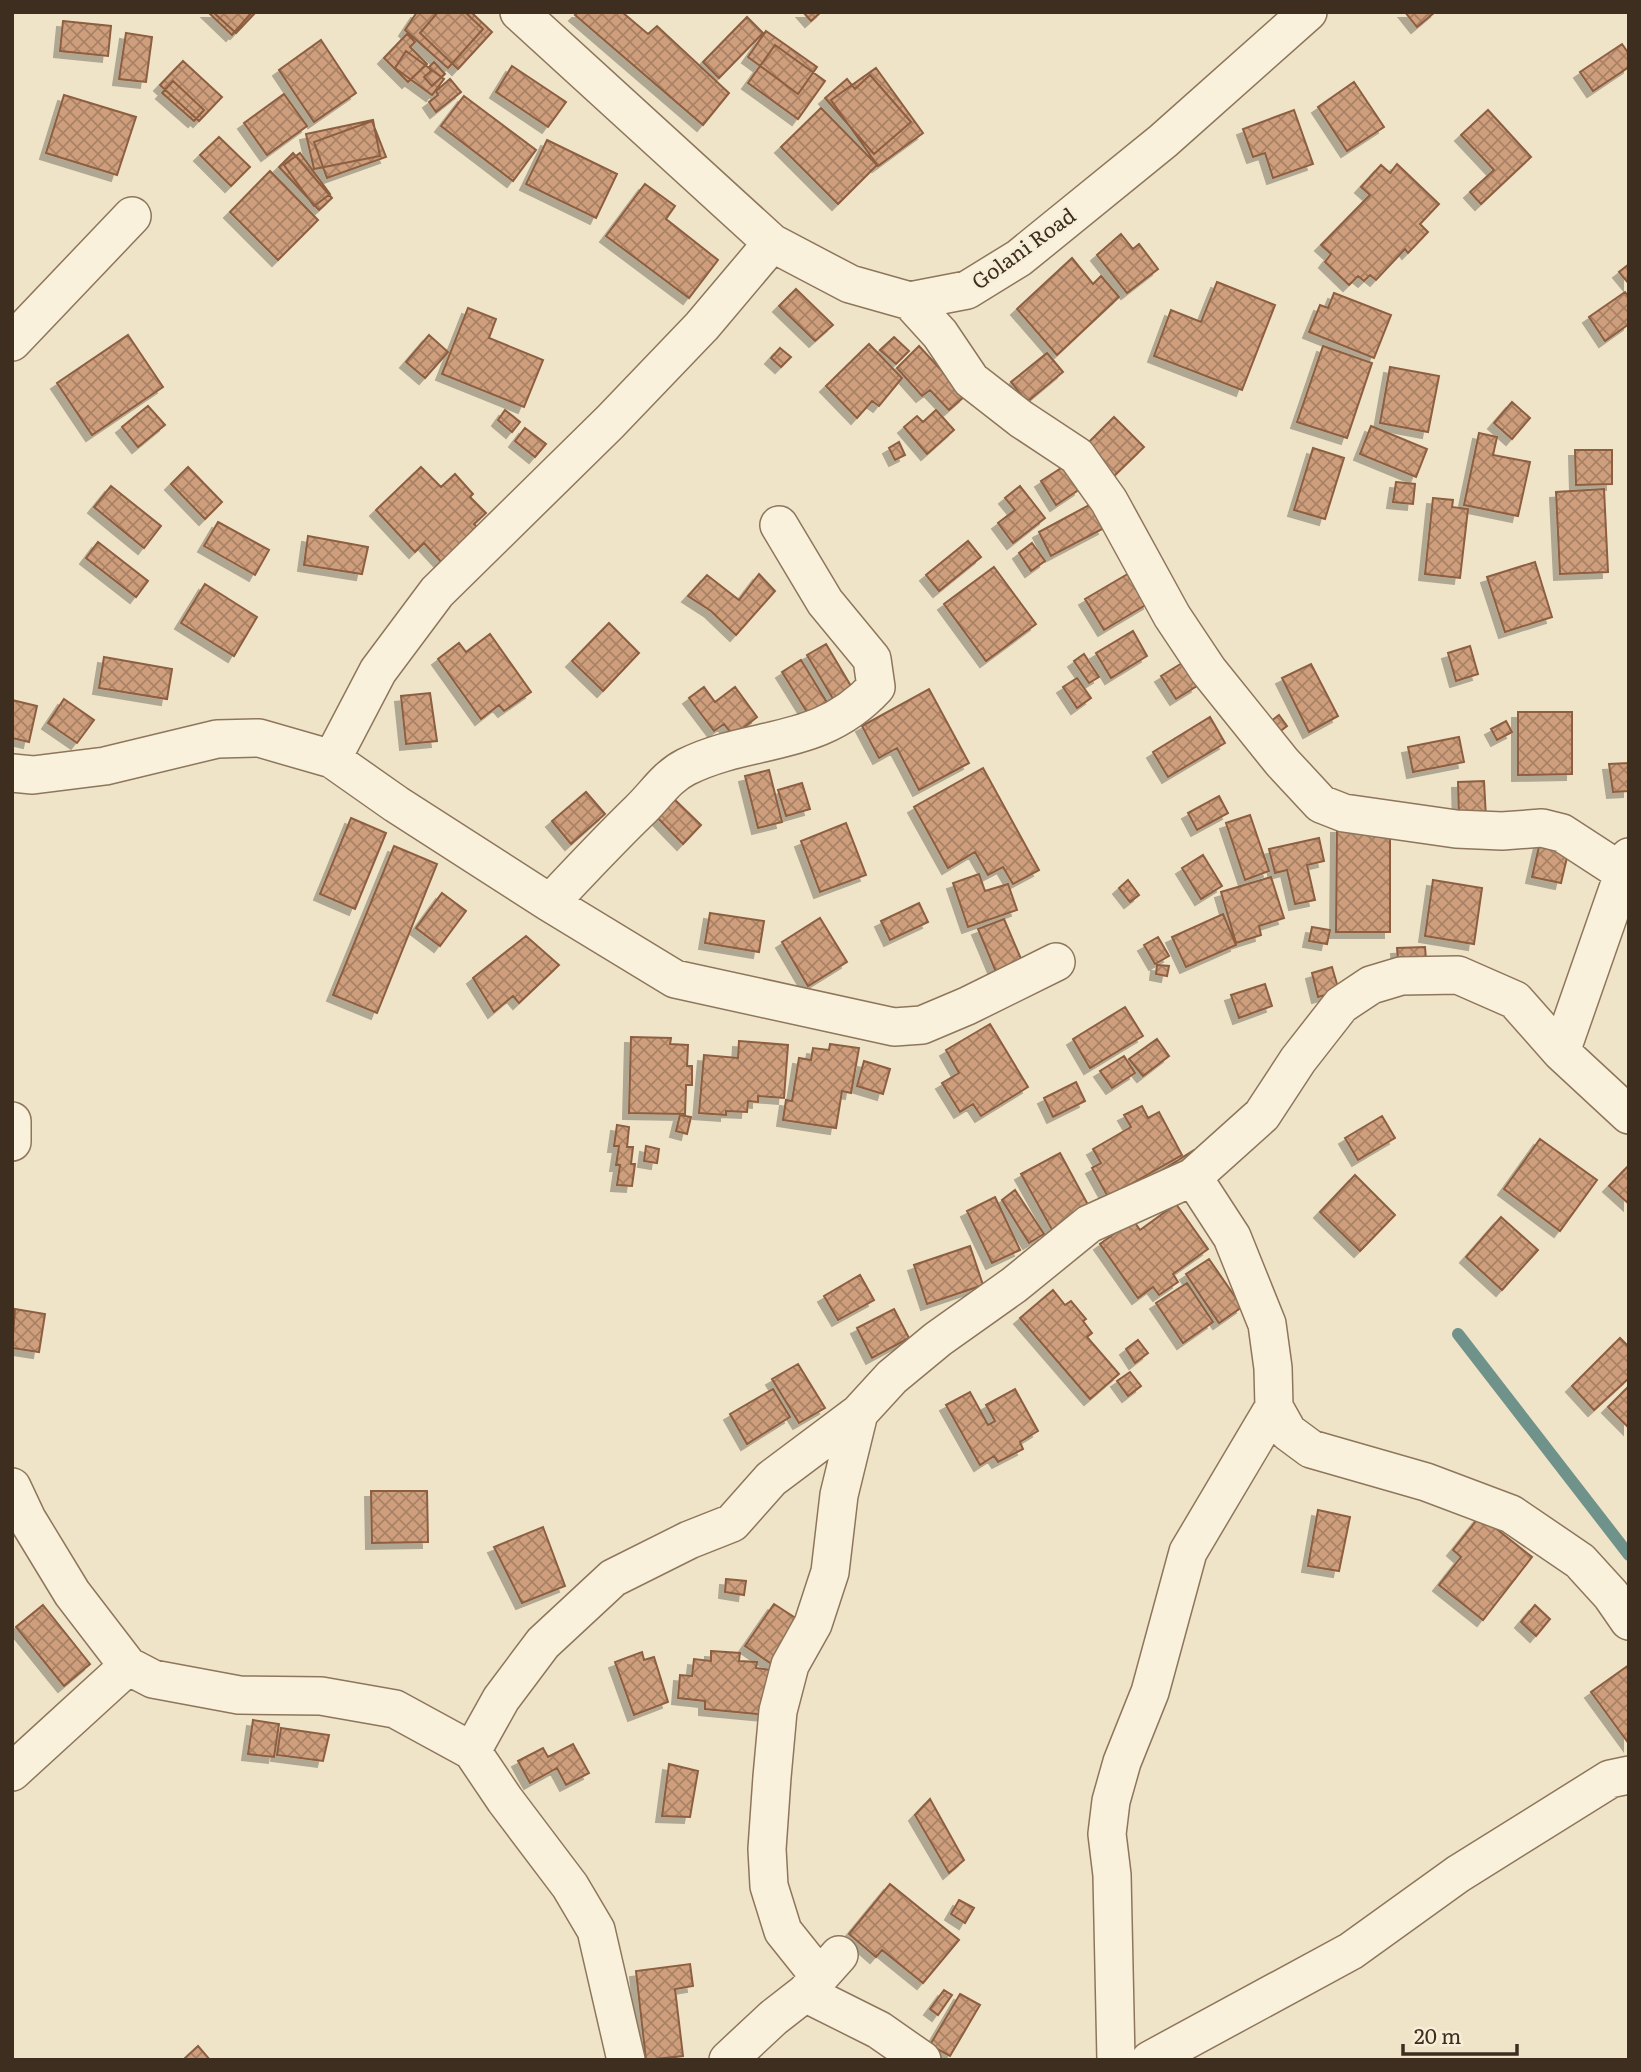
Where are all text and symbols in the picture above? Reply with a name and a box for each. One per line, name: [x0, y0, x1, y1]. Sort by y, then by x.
street label: Golani Road: [964, 199, 1081, 295]
scale bar: [1403, 2012, 1517, 2056]
text: 20 m: [1414, 2019, 1461, 2050]

